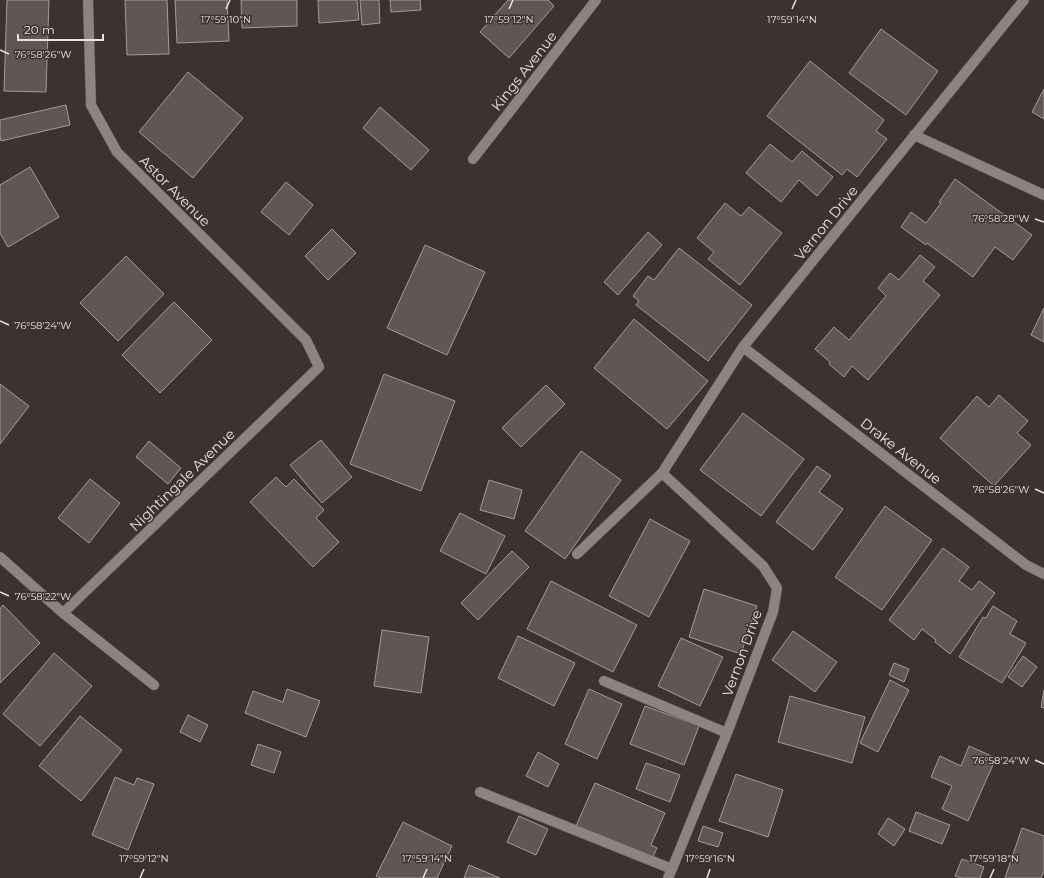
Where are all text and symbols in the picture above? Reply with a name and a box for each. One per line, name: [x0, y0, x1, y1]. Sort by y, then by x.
text: 17°59'10"N: [201, 13, 251, 26]
text: 17°59'12"N: [484, 13, 534, 26]
text: 17°59'14"N: [767, 13, 817, 26]
scale bar: [18, 16, 103, 42]
text: 20 m: [24, 22, 55, 37]
street label: Kings Avenue: [487, 28, 561, 114]
text: 76°58'26"W: [15, 48, 71, 61]
street label: Astor Avenue: [136, 152, 214, 230]
street label: Vernon Drive: [790, 182, 862, 264]
text: 76°58'28"W: [972, 212, 1030, 225]
text: 76°58'24"W: [15, 319, 71, 332]
street label: Drake Avenue: [857, 414, 945, 488]
street label: Nightingale Avenue: [126, 425, 238, 535]
text: 76°58'26"W: [973, 483, 1029, 496]
text: 76°58'22"W: [15, 590, 71, 603]
street label: Vernon Drive: [718, 607, 766, 699]
text: 76°58'24"W: [973, 754, 1029, 767]
text: 17°59'12"N: [119, 852, 169, 865]
text: 17°59'14"N: [402, 852, 452, 865]
text: 17°59'16"N: [685, 852, 735, 865]
text: 17°59'18"N: [969, 852, 1019, 865]

